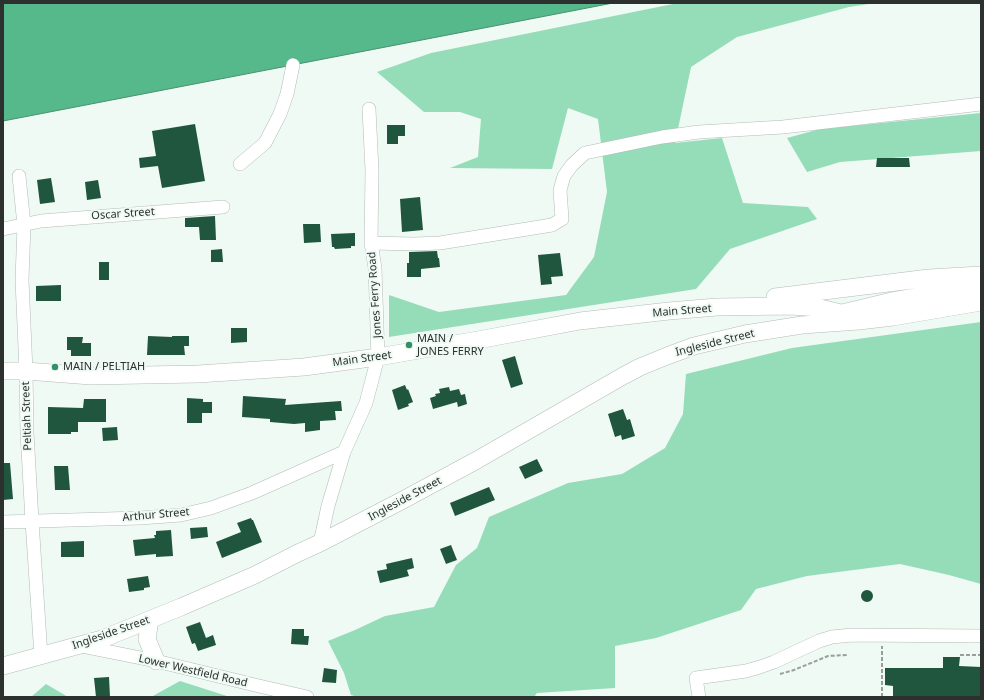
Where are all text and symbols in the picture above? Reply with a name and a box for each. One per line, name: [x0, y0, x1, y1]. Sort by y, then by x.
street label: Oscar Street: [91, 205, 155, 223]
street label: Jones Ferry Road: [365, 251, 385, 339]
street label: Main Street: [652, 302, 712, 320]
street label: Ingleside Street: [674, 327, 756, 359]
place label: MAIN / JONES FERRY: [417, 332, 484, 358]
marker: MAIN / JONES FERRY: [404, 340, 414, 350]
street label: Main Street: [332, 348, 392, 370]
place label: MAIN / PELTIAH: [63, 360, 145, 374]
marker: MAIN / PELTIAH: [50, 362, 60, 372]
street label: Peltiah Street: [19, 381, 35, 451]
street label: Ingleside Street: [366, 474, 444, 524]
street label: Arthur Street: [122, 505, 190, 525]
street label: Ingleside Street: [71, 614, 151, 652]
street label: Lower Westfield Road: [137, 652, 249, 690]

